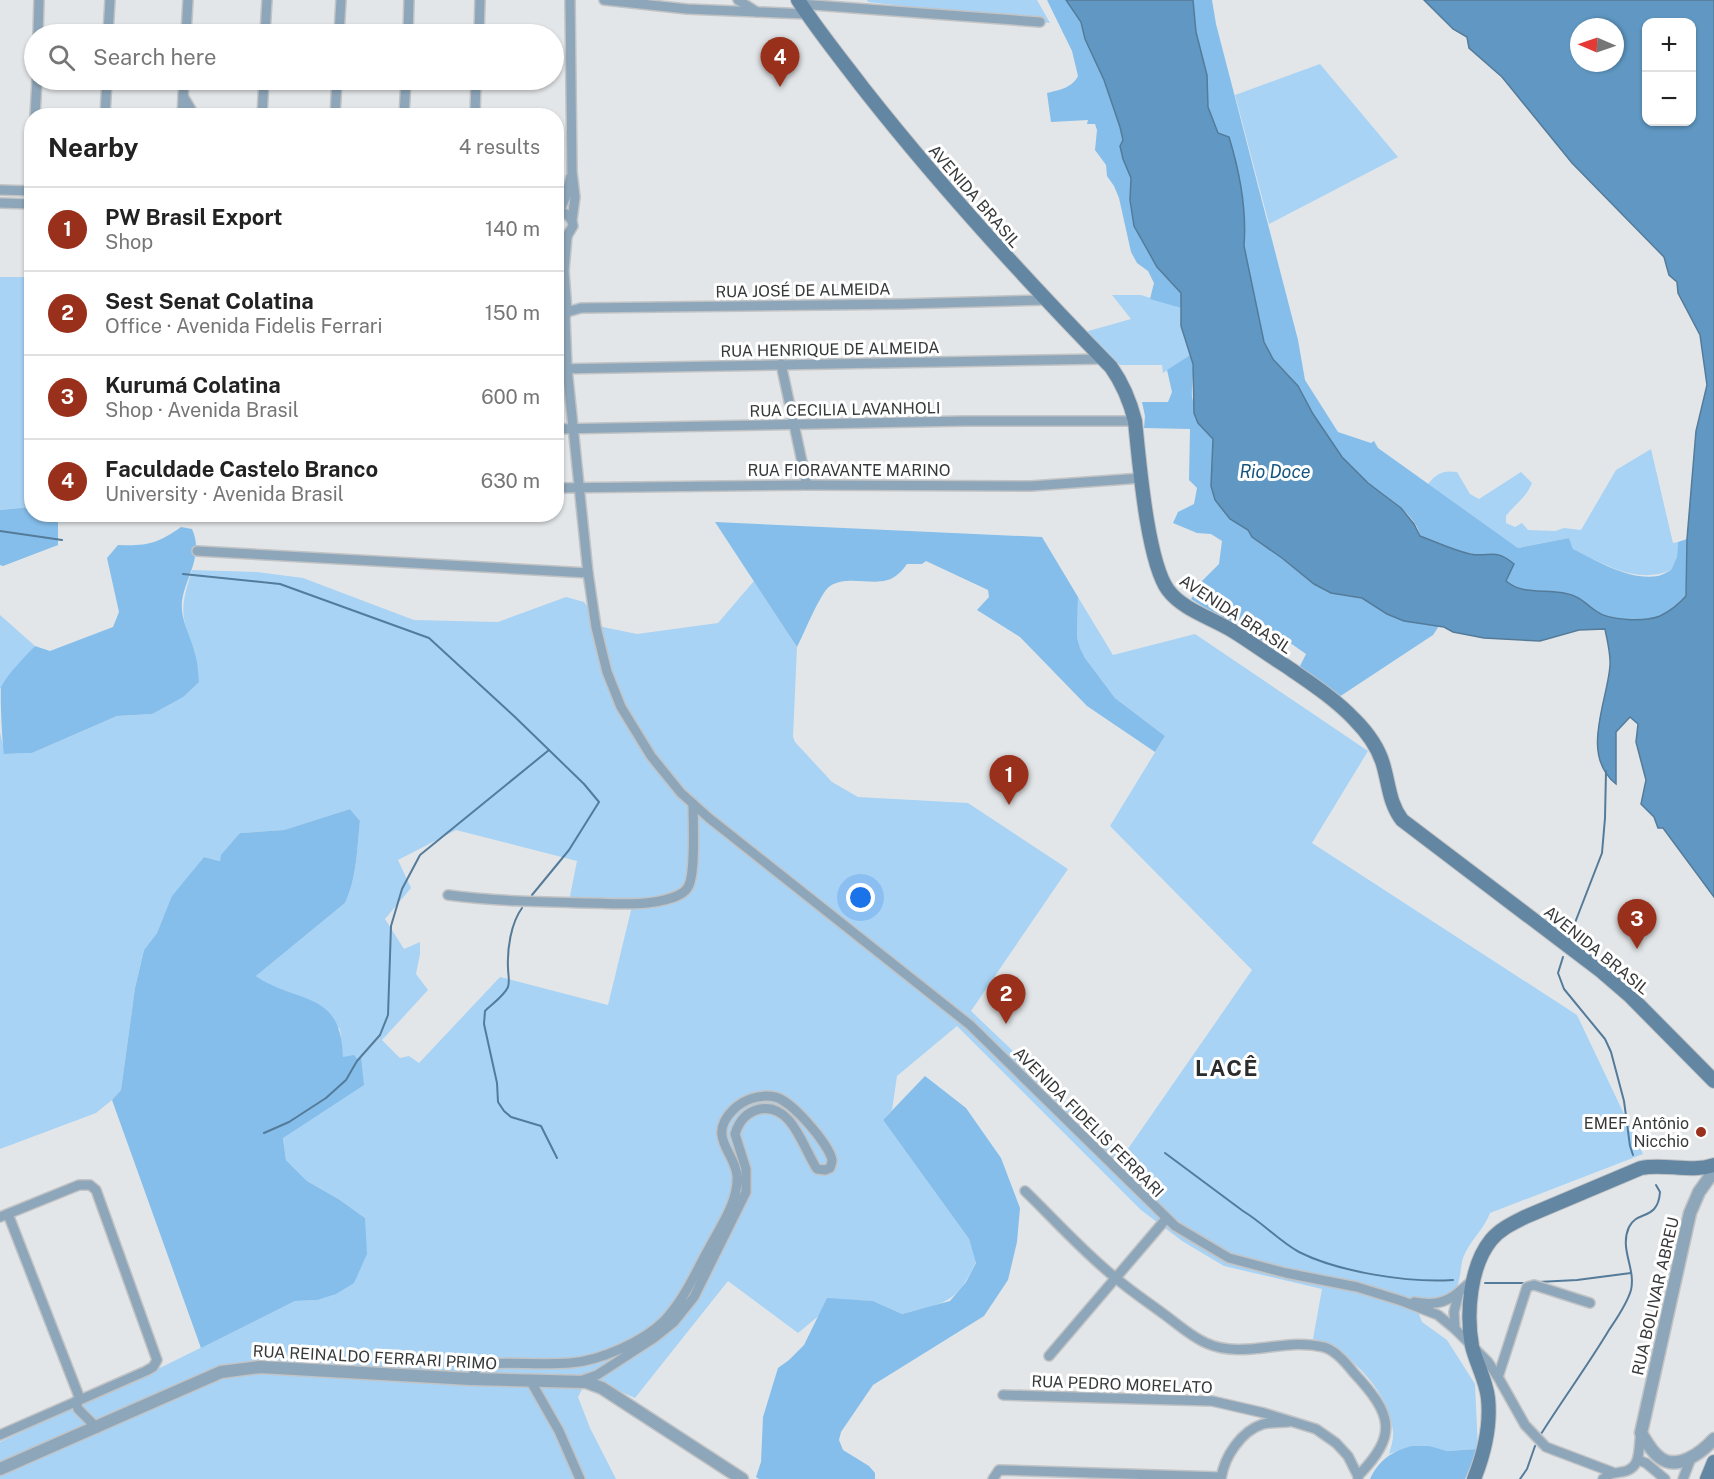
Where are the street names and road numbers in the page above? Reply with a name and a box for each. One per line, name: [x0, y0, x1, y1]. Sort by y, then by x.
street label: AVENIDA BRASIL: [925, 141, 1024, 252]
street label: RUA JOSÉ DE ALMEIDA: [715, 278, 891, 302]
street label: RUA HENRIQUE DE ALMEIDA: [720, 338, 940, 361]
street label: RUA CECILIA LAVANHOLI: [749, 398, 941, 421]
street label: RUA FIORAVANTE MARINO: [748, 461, 950, 480]
street label: AVENIDA BRASIL: [1176, 571, 1295, 658]
street label: AVENIDA BRASIL: [1540, 902, 1653, 999]
street label: AVENIDA FIDELIS FERRARI: [1010, 1043, 1168, 1201]
street label: RUA BOLIVAR ABREU: [1628, 1215, 1683, 1377]
street label: RUA REINALDO FERRARI PRIMO: [252, 1342, 498, 1373]
street label: RUA PEDRO MORELATO: [1031, 1372, 1213, 1397]

